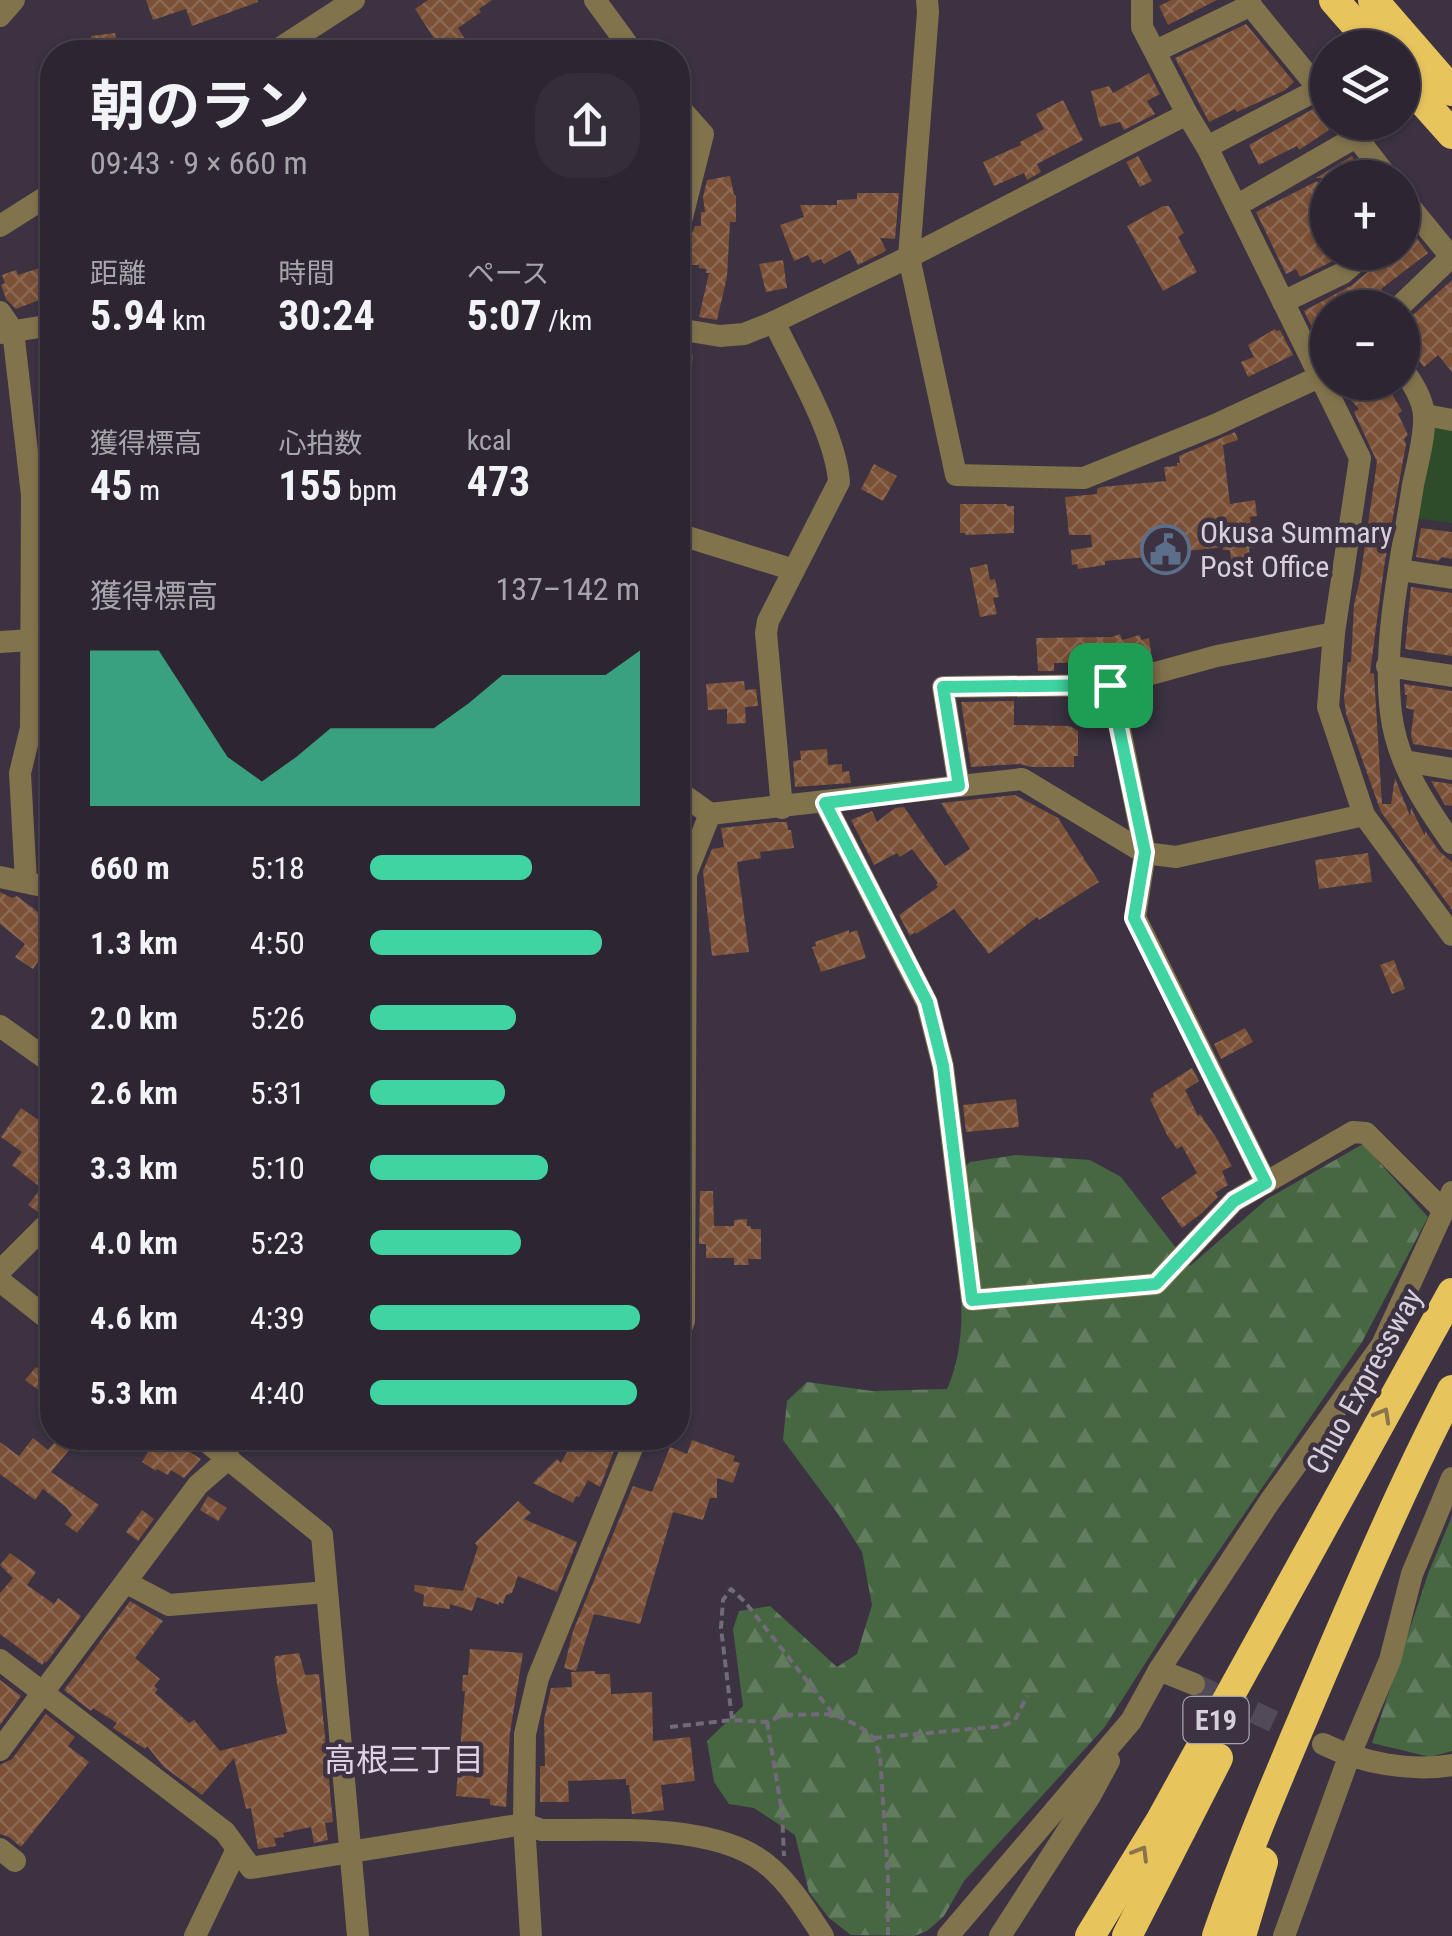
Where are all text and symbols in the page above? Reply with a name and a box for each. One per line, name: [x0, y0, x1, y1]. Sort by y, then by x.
map controls: [1310, 30, 1420, 400]
button: layers: [1310, 30, 1420, 140]
button: share: [535, 73, 640, 178]
text: 朝のラン: [90, 74, 310, 138]
text: 09:43 · 9 × 660 m: [90, 144, 308, 182]
button: +: [1310, 160, 1420, 270]
text: 距離: [90, 257, 146, 290]
text: 時間: [278, 257, 334, 290]
text: ペース: [467, 257, 549, 290]
button: −: [1310, 290, 1420, 400]
text: 5.94: [90, 291, 166, 340]
text: 30:24: [278, 291, 375, 340]
text: 5:07: [467, 291, 542, 340]
text: km: [166, 304, 206, 337]
text: /km: [542, 304, 592, 337]
text: kcal: [467, 424, 512, 457]
text: 獲得標高: [90, 427, 202, 460]
text: 心拍数: [278, 427, 362, 460]
text: 473: [467, 457, 530, 506]
text: 45: [90, 461, 132, 510]
text: 155: [278, 461, 342, 510]
text: m: [132, 474, 160, 507]
text: bpm: [342, 474, 397, 507]
place label: Okusa Summary Post Office: [1200, 515, 1393, 584]
public building icon: Okusa Summary Post Office: [1139, 523, 1191, 575]
text: 137–142 m: [495, 570, 640, 608]
text: 獲得標高: [90, 577, 218, 615]
pin: [1068, 643, 1153, 728]
icon: arrive: [1083, 658, 1138, 713]
text: 660 m: [90, 849, 170, 887]
text: 5:18: [250, 849, 305, 887]
text: 1.3 km: [90, 924, 178, 962]
text: 4:50: [250, 924, 305, 962]
text: 2.0 km: [90, 999, 178, 1037]
text: 5:26: [250, 999, 305, 1037]
text: 2.6 km: [90, 1074, 178, 1112]
text: 5:31: [250, 1074, 305, 1112]
text: 3.3 km: [90, 1149, 178, 1187]
text: 5:10: [250, 1149, 305, 1187]
text: 4.0 km: [90, 1224, 178, 1262]
text: 5:23: [250, 1224, 305, 1262]
street label: Chuo Expressway: [1298, 1282, 1430, 1480]
text: 4.6 km: [90, 1299, 178, 1337]
text: 4:39: [250, 1299, 305, 1337]
text: 5.3 km: [90, 1374, 178, 1412]
text: 4:40: [250, 1374, 305, 1412]
one-way arrow: [1370, 1408, 1390, 1426]
road number: E19: [1184, 1697, 1248, 1743]
district label: 高根三丁目: [324, 1741, 484, 1779]
one-way arrow: [1129, 1846, 1148, 1864]

